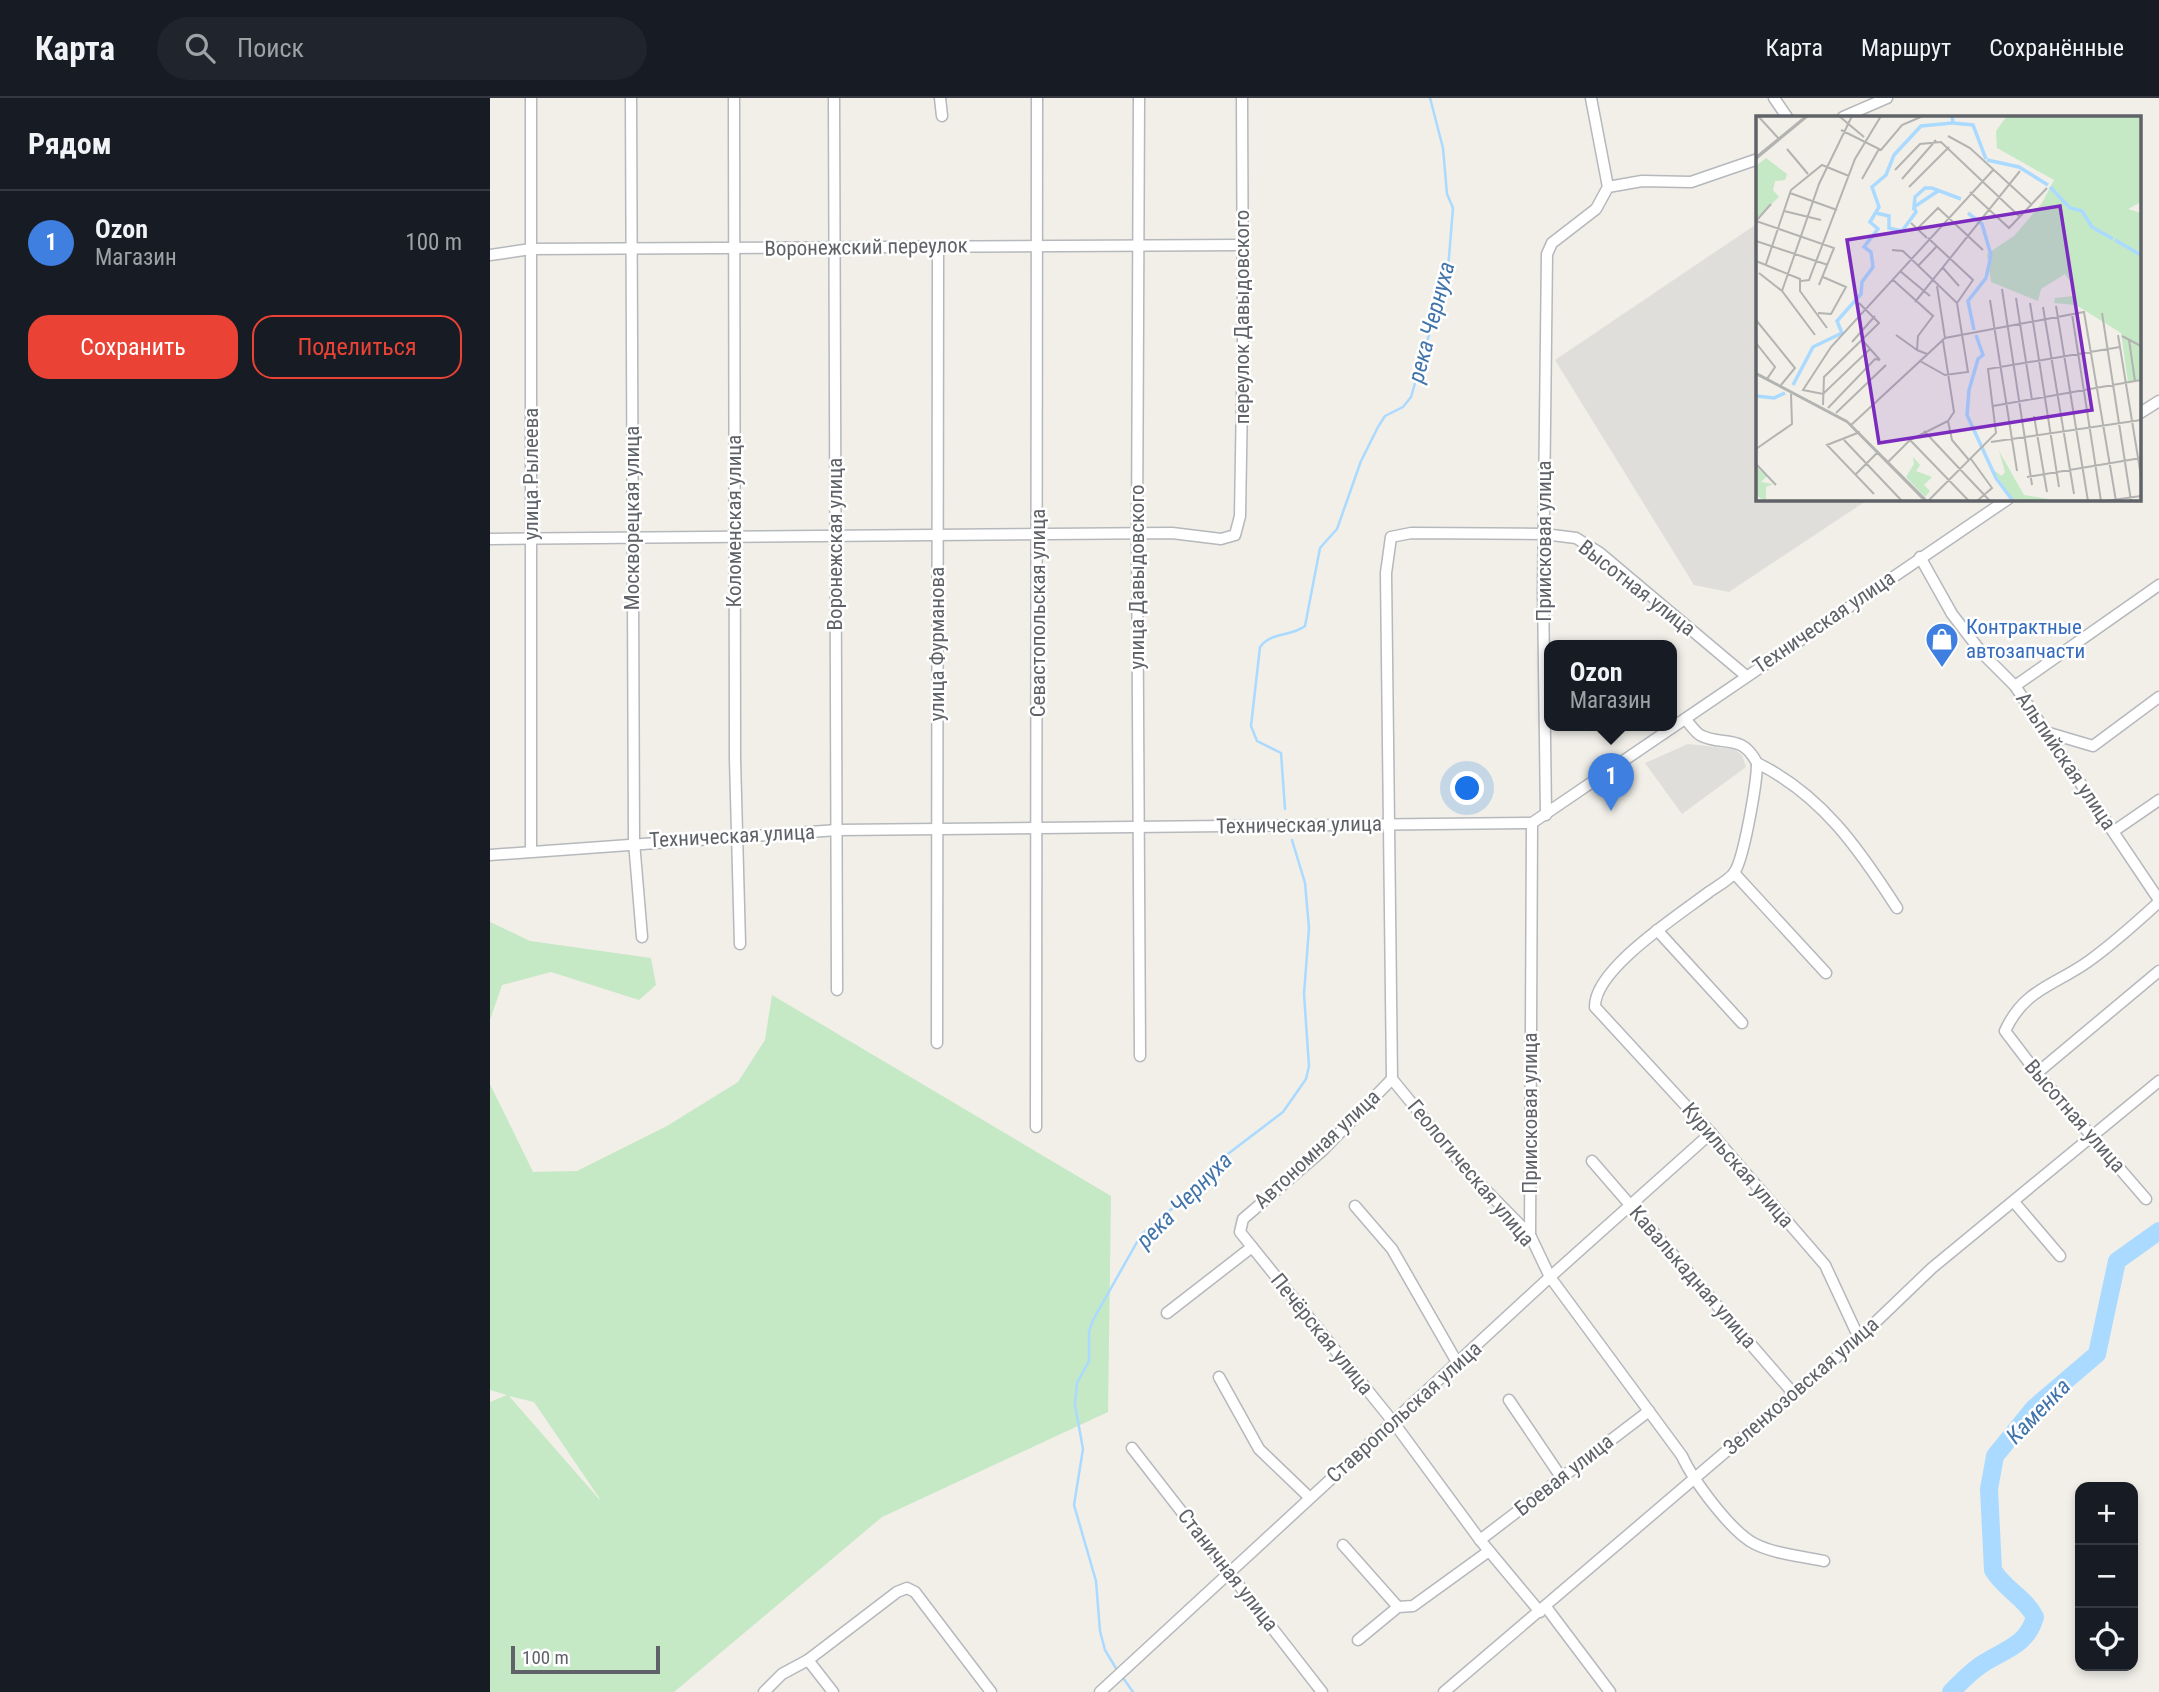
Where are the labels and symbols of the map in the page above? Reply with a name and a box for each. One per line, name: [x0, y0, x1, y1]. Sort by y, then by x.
inset map: [1756, 116, 2142, 500]
street label: переулок Давыдовского: [1230, 210, 1254, 424]
street label: Воронежский переулок: [764, 233, 968, 261]
water label: река Чернуха: [1402, 259, 1461, 387]
street label: улица Рылеева: [519, 408, 543, 540]
street label: Москворецкая улица: [620, 426, 644, 610]
street label: Коломенская улица: [722, 435, 746, 607]
street label: Воронежская улица: [823, 458, 847, 630]
street label: Приисковая улица: [1532, 460, 1556, 622]
street label: улица Давыдовского: [1125, 484, 1149, 670]
street label: Севастопольская улица: [1026, 509, 1050, 717]
street label: Высотная улица: [1574, 535, 1700, 641]
street label: Техническая улица: [1749, 566, 1899, 678]
street label: улица Фурманова: [925, 567, 949, 721]
place label: Контрактные автозапчасти: [1966, 615, 2085, 663]
shop icon: Контрактные автозапчасти: [1923, 620, 1961, 669]
street label: Альпийская улица: [2011, 688, 2121, 834]
pin: 1: [1588, 753, 1634, 811]
your location: [1450, 771, 1484, 805]
street label: Техническая улица: [1216, 812, 1382, 838]
street label: Техническая улица: [649, 820, 815, 852]
street label: Приисковая улица: [1518, 1032, 1542, 1194]
street label: Высотная улица: [2020, 1055, 2130, 1177]
street label: Автономная улица: [1249, 1085, 1385, 1213]
street label: Геологическая улица: [1403, 1095, 1539, 1251]
street label: Курильская улица: [1677, 1098, 1799, 1232]
water label: река Чернуха: [1130, 1147, 1238, 1254]
street label: Кавалькадная улица: [1625, 1201, 1761, 1353]
street label: Печёрская улица: [1266, 1269, 1378, 1399]
street label: Зеленхозовская улица: [1719, 1312, 1883, 1460]
street label: Ставропольская улица: [1322, 1336, 1486, 1488]
water label: Каменка: [2001, 1373, 2076, 1450]
street label: Боевая улица: [1510, 1429, 1618, 1521]
street label: Станичная улица: [1173, 1504, 1283, 1636]
scale bar: [511, 1643, 660, 1675]

